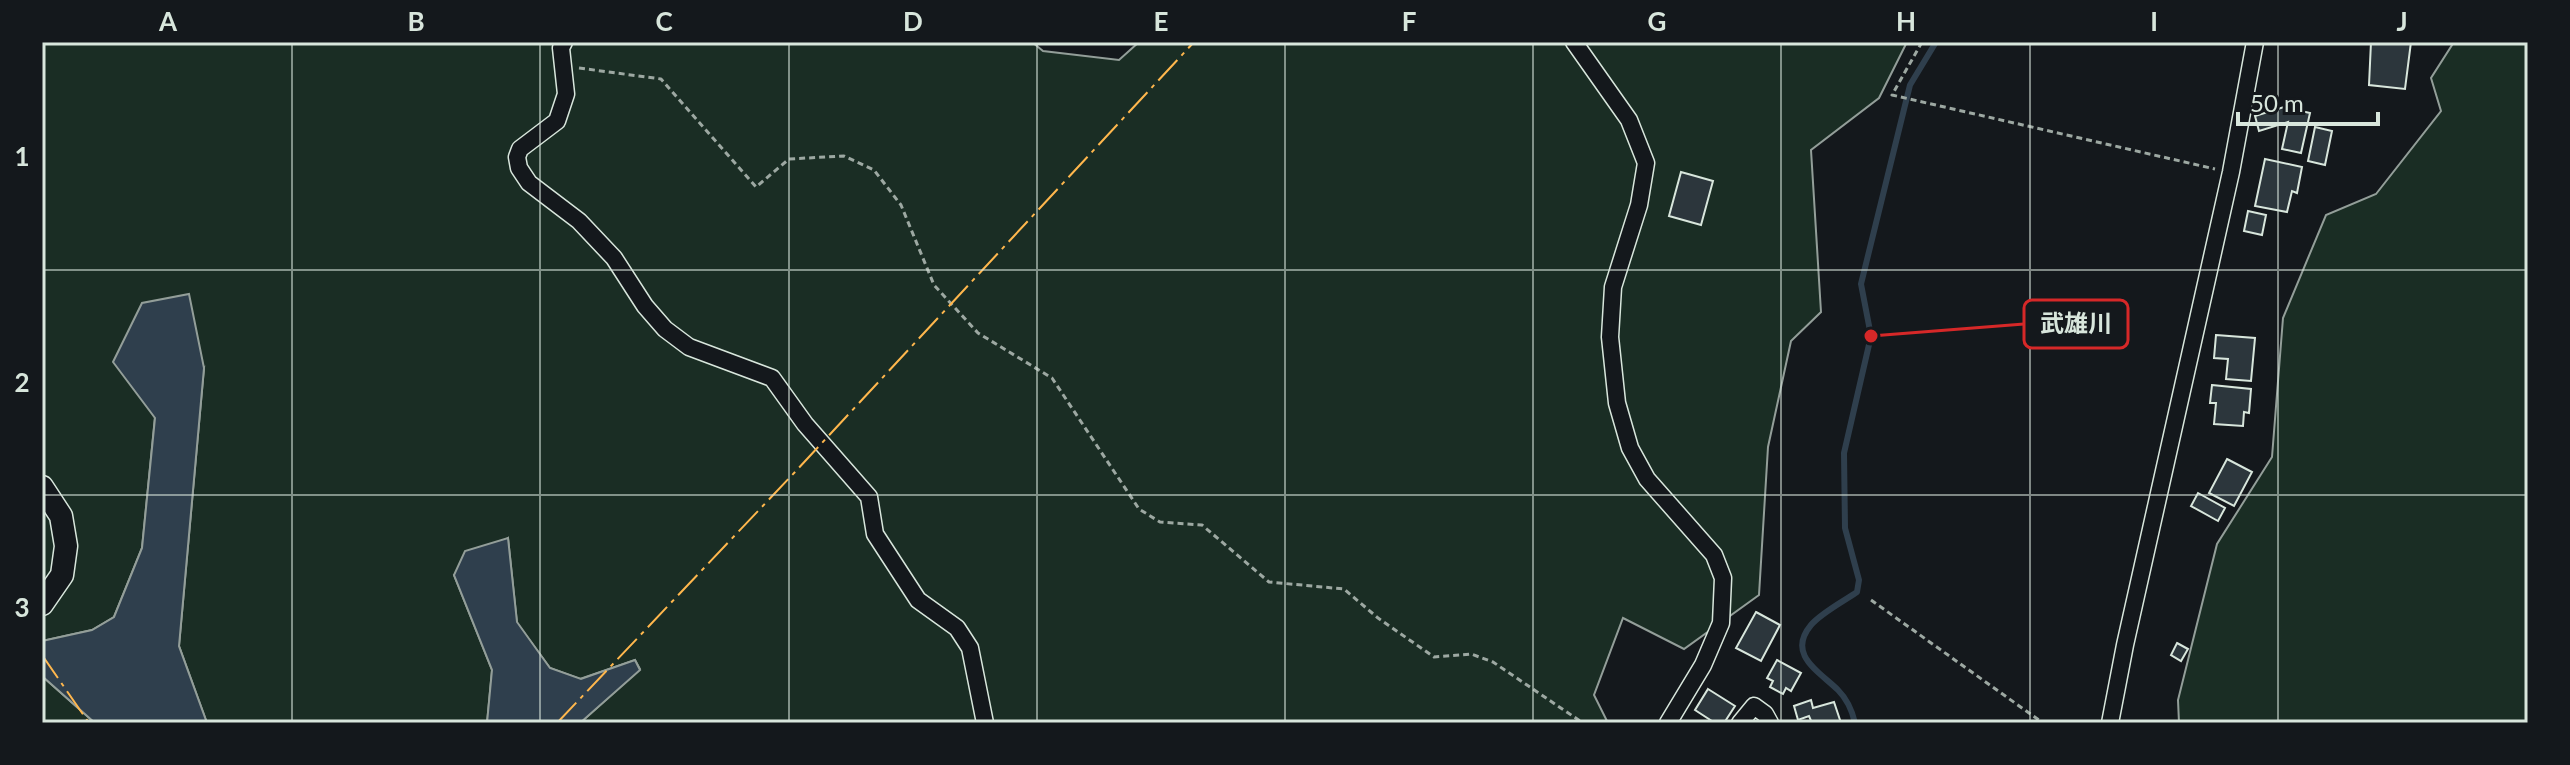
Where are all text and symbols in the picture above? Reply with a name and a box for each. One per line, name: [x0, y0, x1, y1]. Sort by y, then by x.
text: A: [158, 5, 178, 37]
text: B: [407, 5, 425, 37]
text: C: [655, 5, 673, 37]
text: D: [903, 5, 923, 37]
text: E: [1154, 5, 1168, 37]
text: F: [1402, 5, 1416, 37]
text: G: [1648, 5, 1666, 37]
text: H: [1896, 5, 1916, 37]
text: I: [2150, 5, 2158, 37]
text: J: [2396, 5, 2408, 37]
scale bar: [2238, 76, 2378, 126]
text: 50 m: [2250, 88, 2304, 117]
text: 1: [14, 140, 30, 172]
callout: 武雄川: [2024, 300, 2128, 348]
text: 武雄川: [2040, 308, 2112, 337]
text: 2: [14, 366, 30, 398]
text: 3: [14, 591, 30, 623]

